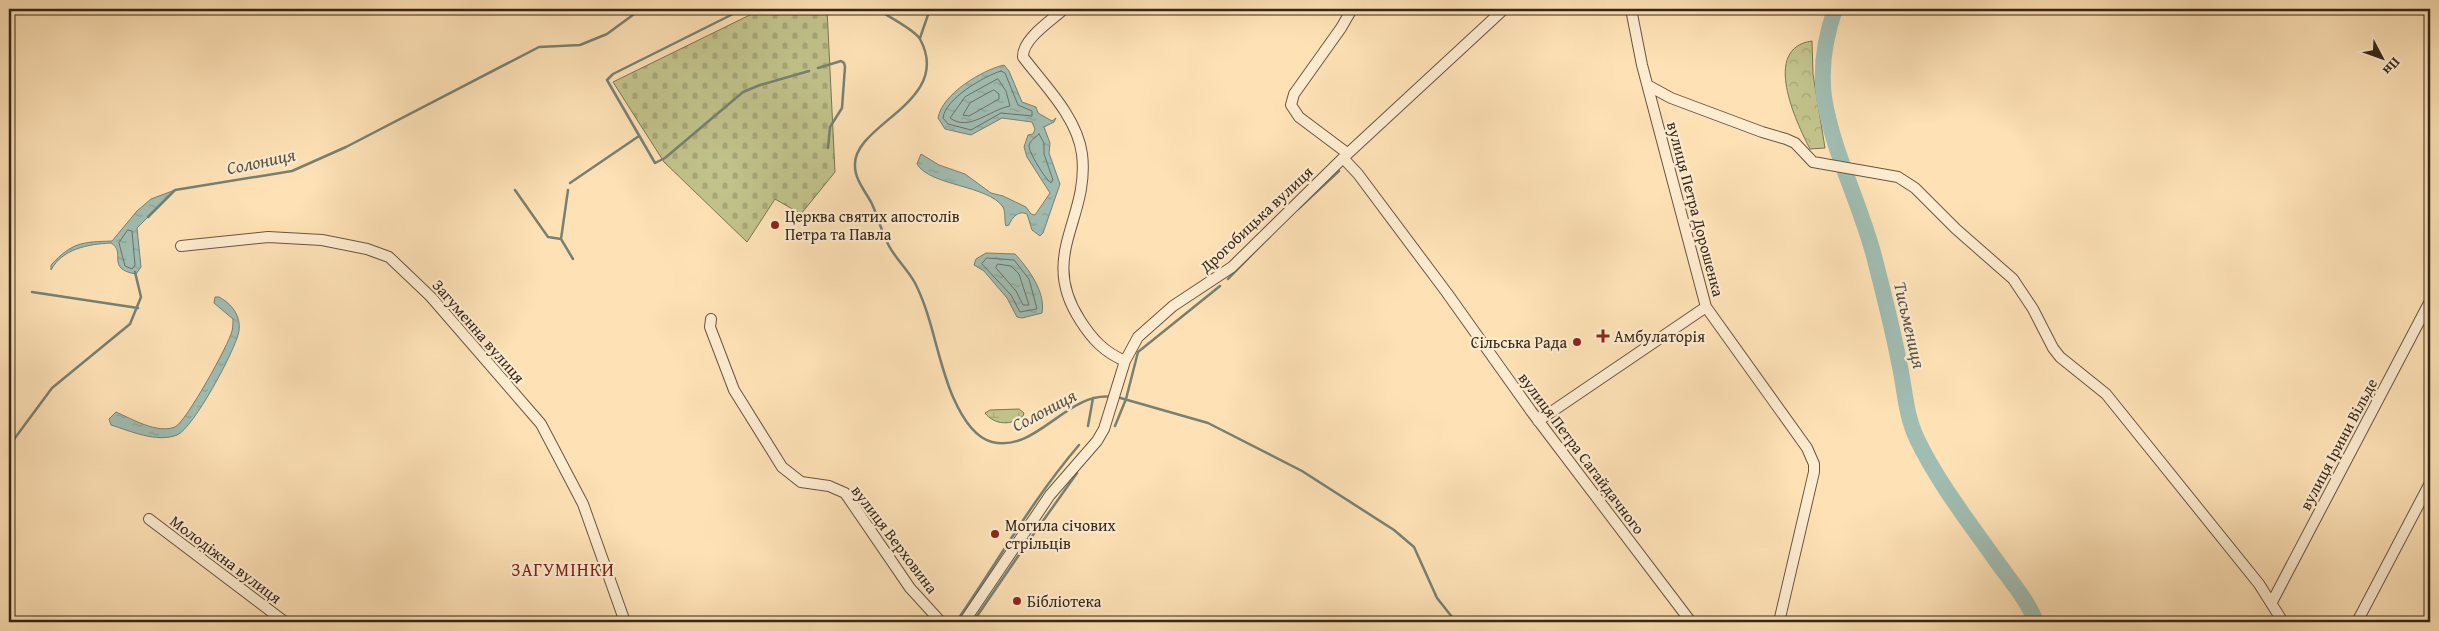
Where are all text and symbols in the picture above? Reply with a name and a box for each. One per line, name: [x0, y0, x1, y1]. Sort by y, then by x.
north arrow: [2356, 32, 2406, 82]
text: Пн: [2378, 53, 2405, 80]
street label: вулиця Петра Дорошенка: [1661, 119, 1731, 300]
water label: Солониця: [224, 141, 298, 181]
street label: Дрогобицька вулиця: [1193, 160, 1318, 279]
place label: Церква святих апостолів Петра та Павла: [785, 204, 960, 246]
marker: Церква святих апостолів Петра та Павла: [769, 219, 781, 231]
street label: Загуменна вулиця: [427, 274, 531, 388]
water label: Тисьмениця: [1887, 279, 1933, 371]
place label: Амбулаторія: [1614, 324, 1705, 348]
marker: Амбулаторія: [1596, 329, 1610, 343]
place label: Сільська Рада: [1471, 330, 1567, 354]
marker: Сільська Рада: [1571, 336, 1583, 348]
street label: вулиця Петра Сагайдачного: [1513, 367, 1651, 539]
street label: вулиця Ірини Вільде: [2293, 374, 2383, 514]
water label: Солониця: [1007, 382, 1081, 438]
street label: вулиця Верховина: [846, 480, 944, 599]
street label: Молодіжна вулиця: [165, 509, 287, 609]
place label: Могила січових стрільців: [1005, 513, 1117, 555]
marker: Могила січових стрільців: [989, 528, 1001, 540]
district label: ЗАГУМІНКИ: [511, 556, 615, 583]
place label: Бібліотека: [1027, 589, 1102, 613]
marker: Бібліотека: [1011, 595, 1023, 607]

